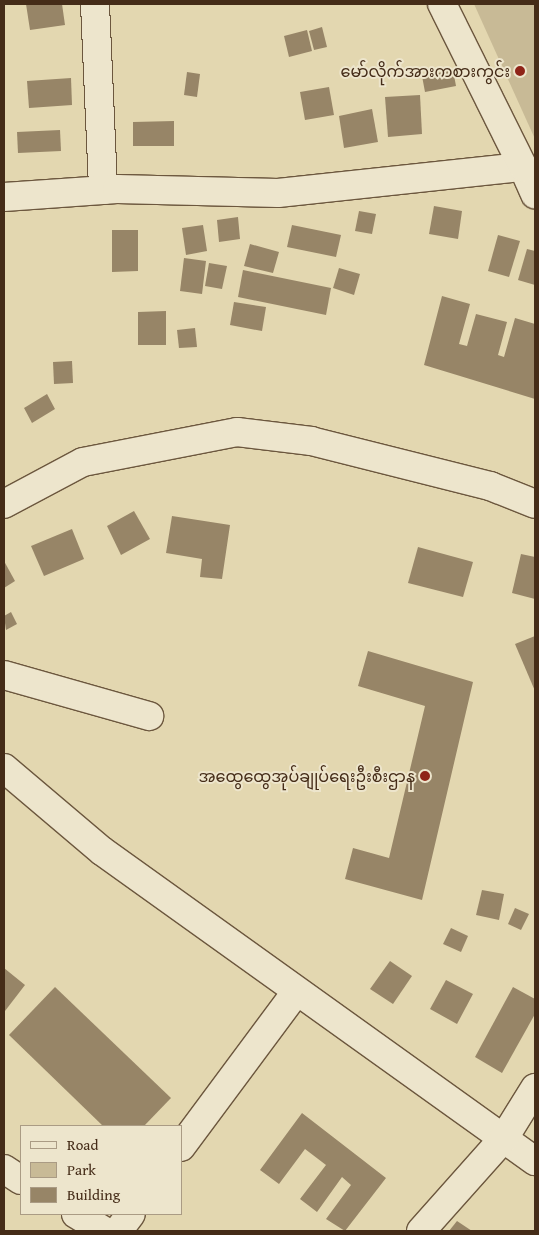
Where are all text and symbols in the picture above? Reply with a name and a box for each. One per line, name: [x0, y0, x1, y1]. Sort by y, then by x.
place label: မော်လိုက်အားကစားကွင်း: [341, 61, 510, 81]
marker: မော်လိုက်အားကစားကွင်း: [514, 65, 526, 77]
place label: အထွေထွေအုပ်ချုပ်ရေးဦးစီးဌာန: [198, 766, 415, 786]
marker: အထွေထွေအုပ်ချုပ်ရေးဦးစီးဌာန: [419, 770, 431, 782]
legend: [20, 1125, 182, 1215]
text: Road: [67, 1134, 98, 1155]
text: Park: [67, 1159, 96, 1180]
text: Building: [67, 1184, 120, 1205]

